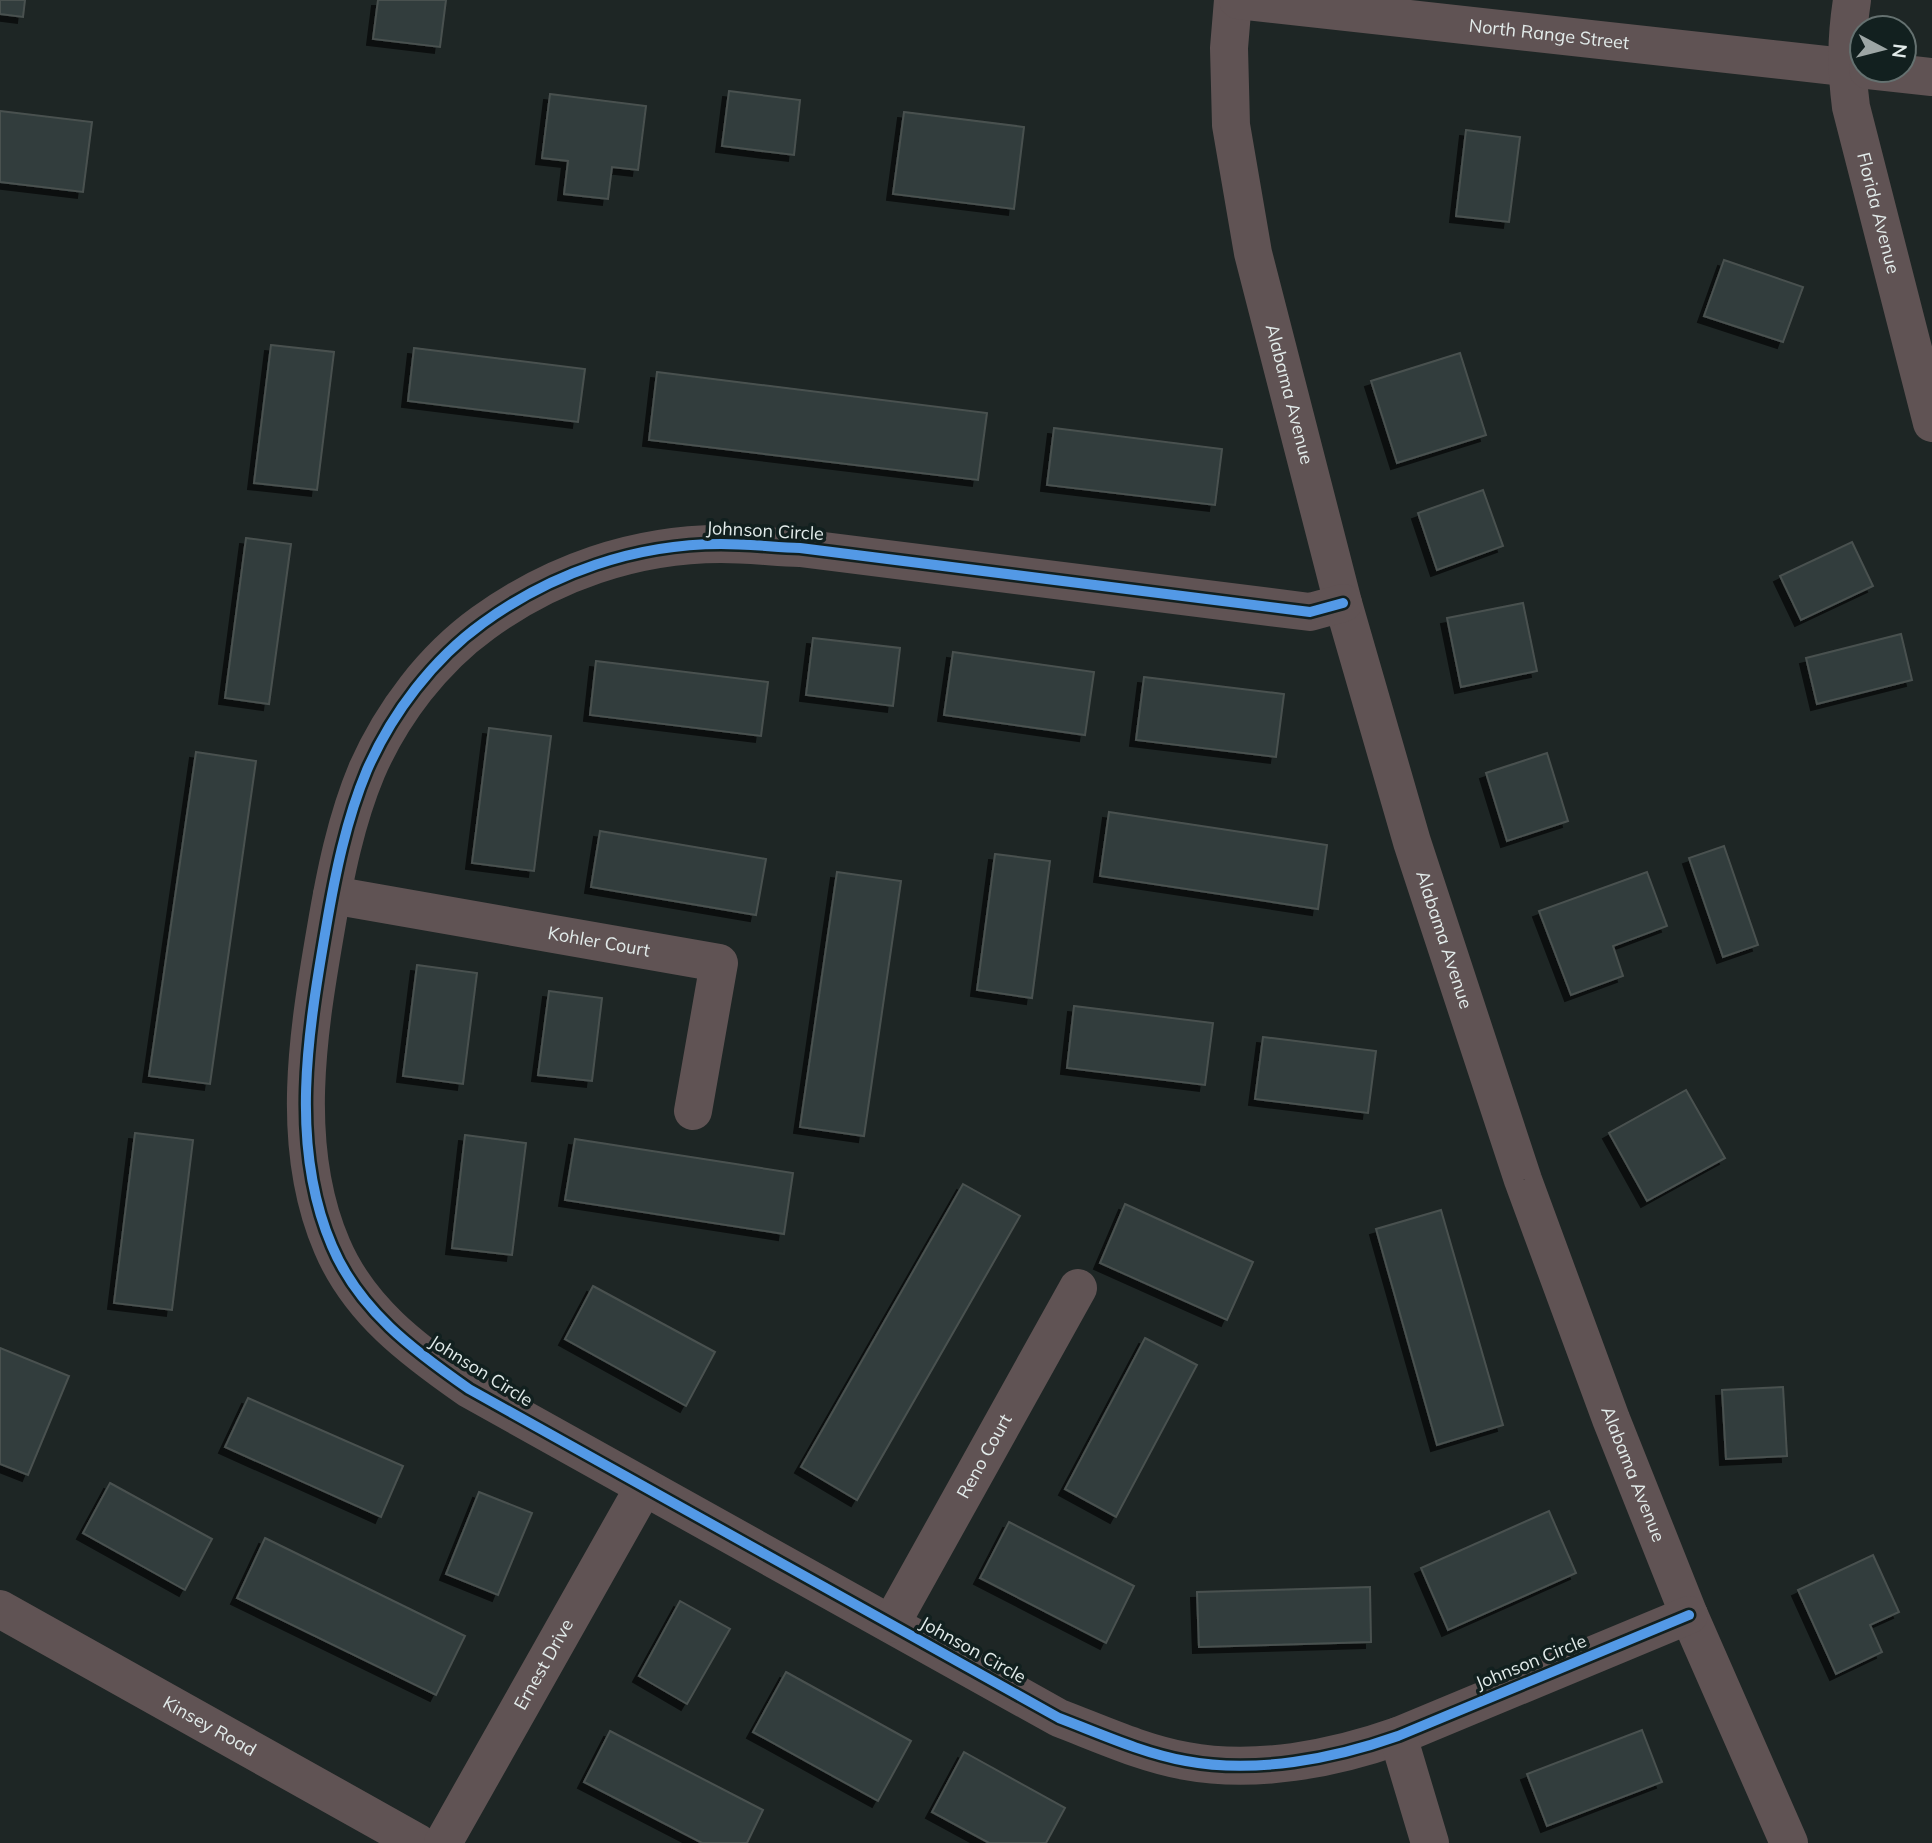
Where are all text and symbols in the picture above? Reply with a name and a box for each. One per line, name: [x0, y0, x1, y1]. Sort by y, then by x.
street label: North Range Street: [1468, 14, 1631, 54]
north arrow: [1848, 14, 1918, 84]
text: N: [1887, 42, 1913, 60]
street label: Florida Avenue: [1852, 150, 1905, 276]
street label: Alabama Avenue: [1261, 322, 1319, 467]
street label: Johnson Circle: [706, 516, 824, 545]
street label: Alabama Avenue: [1411, 867, 1478, 1012]
street label: Kohler Court: [546, 921, 652, 962]
street label: Johnson Circle: [425, 1330, 537, 1412]
street label: Alabama Avenue: [1596, 1403, 1671, 1545]
street label: Reno Court: [951, 1410, 1017, 1502]
street label: Johnson Circle: [916, 1611, 1030, 1688]
street label: Ernest Drive: [509, 1615, 578, 1714]
street label: Johnson Circle: [1472, 1629, 1590, 1694]
street label: Kinsey Road: [159, 1691, 260, 1761]

